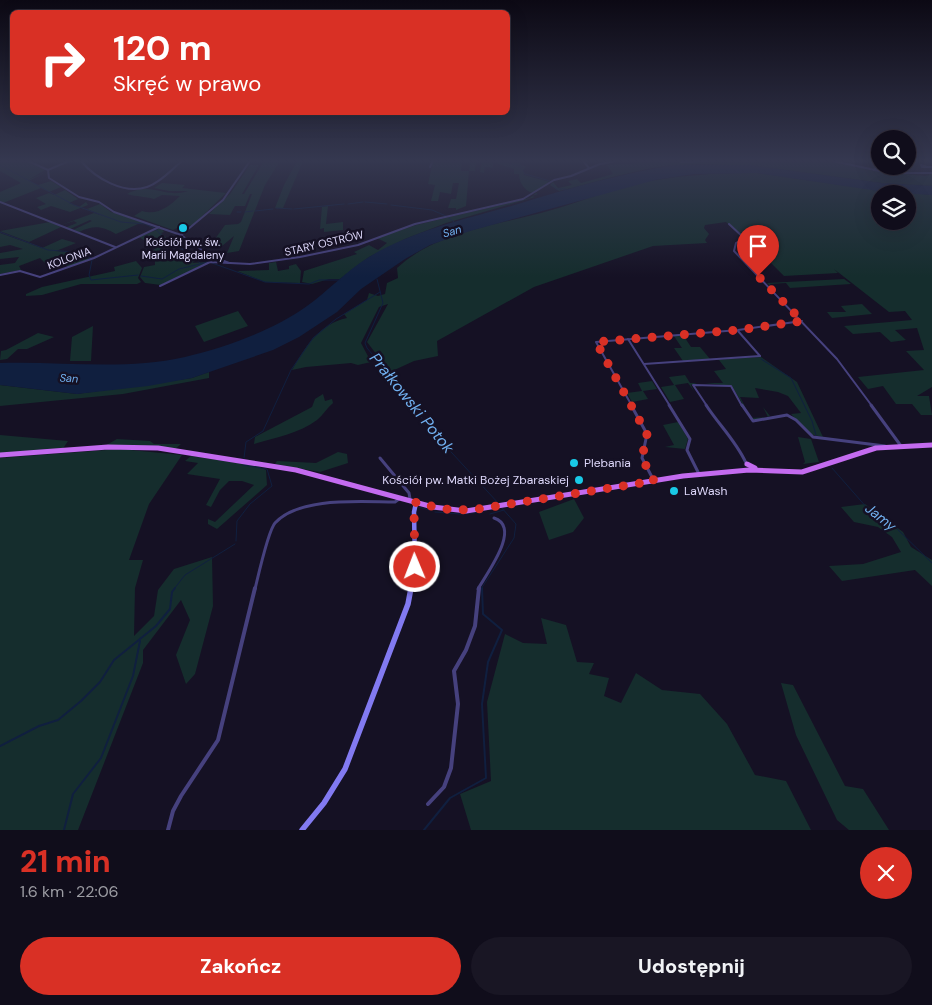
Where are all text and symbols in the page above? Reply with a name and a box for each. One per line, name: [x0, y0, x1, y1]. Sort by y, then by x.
text: 120 m: [113, 25, 212, 71]
icon: right: [30, 30, 95, 95]
text: Skręć w prawo: [113, 69, 261, 98]
map controls: [871, 130, 916, 230]
button: search: [871, 130, 916, 175]
button: layers: [871, 185, 916, 230]
marker: Kościół pw. św. Marii Magdaleny: [177, 222, 189, 234]
water label: San: [441, 222, 463, 240]
pin: [737, 225, 779, 276]
street label: STARY OSTRÓW: [283, 227, 365, 259]
icon: arrive: [744, 232, 772, 260]
place label: Kościół pw. św. Marii Magdaleny: [142, 235, 224, 262]
street label: KOLONIA: [45, 244, 93, 272]
water label: Prałkowski Potok: [365, 348, 460, 458]
water label: San: [59, 371, 79, 385]
place label: Plebania: [584, 455, 631, 471]
marker: Plebania: [568, 457, 580, 469]
place label: Kościół pw. Matki Bożej Zbaraskiej: [382, 472, 569, 488]
marker: Kościół pw. Matki Bożej Zbaraskiej: [573, 474, 585, 486]
place label: LaWash: [684, 483, 727, 499]
marker: LaWash: [668, 485, 680, 497]
water label: Jamy: [862, 499, 901, 535]
position arrow: [388, 540, 440, 592]
text: 21 min: [20, 842, 111, 881]
button: close: [860, 847, 912, 899]
text: 1.6 km · 22:06: [20, 881, 119, 902]
button: Zakończ: [20, 937, 461, 995]
button: Udostępnij: [471, 937, 912, 995]

